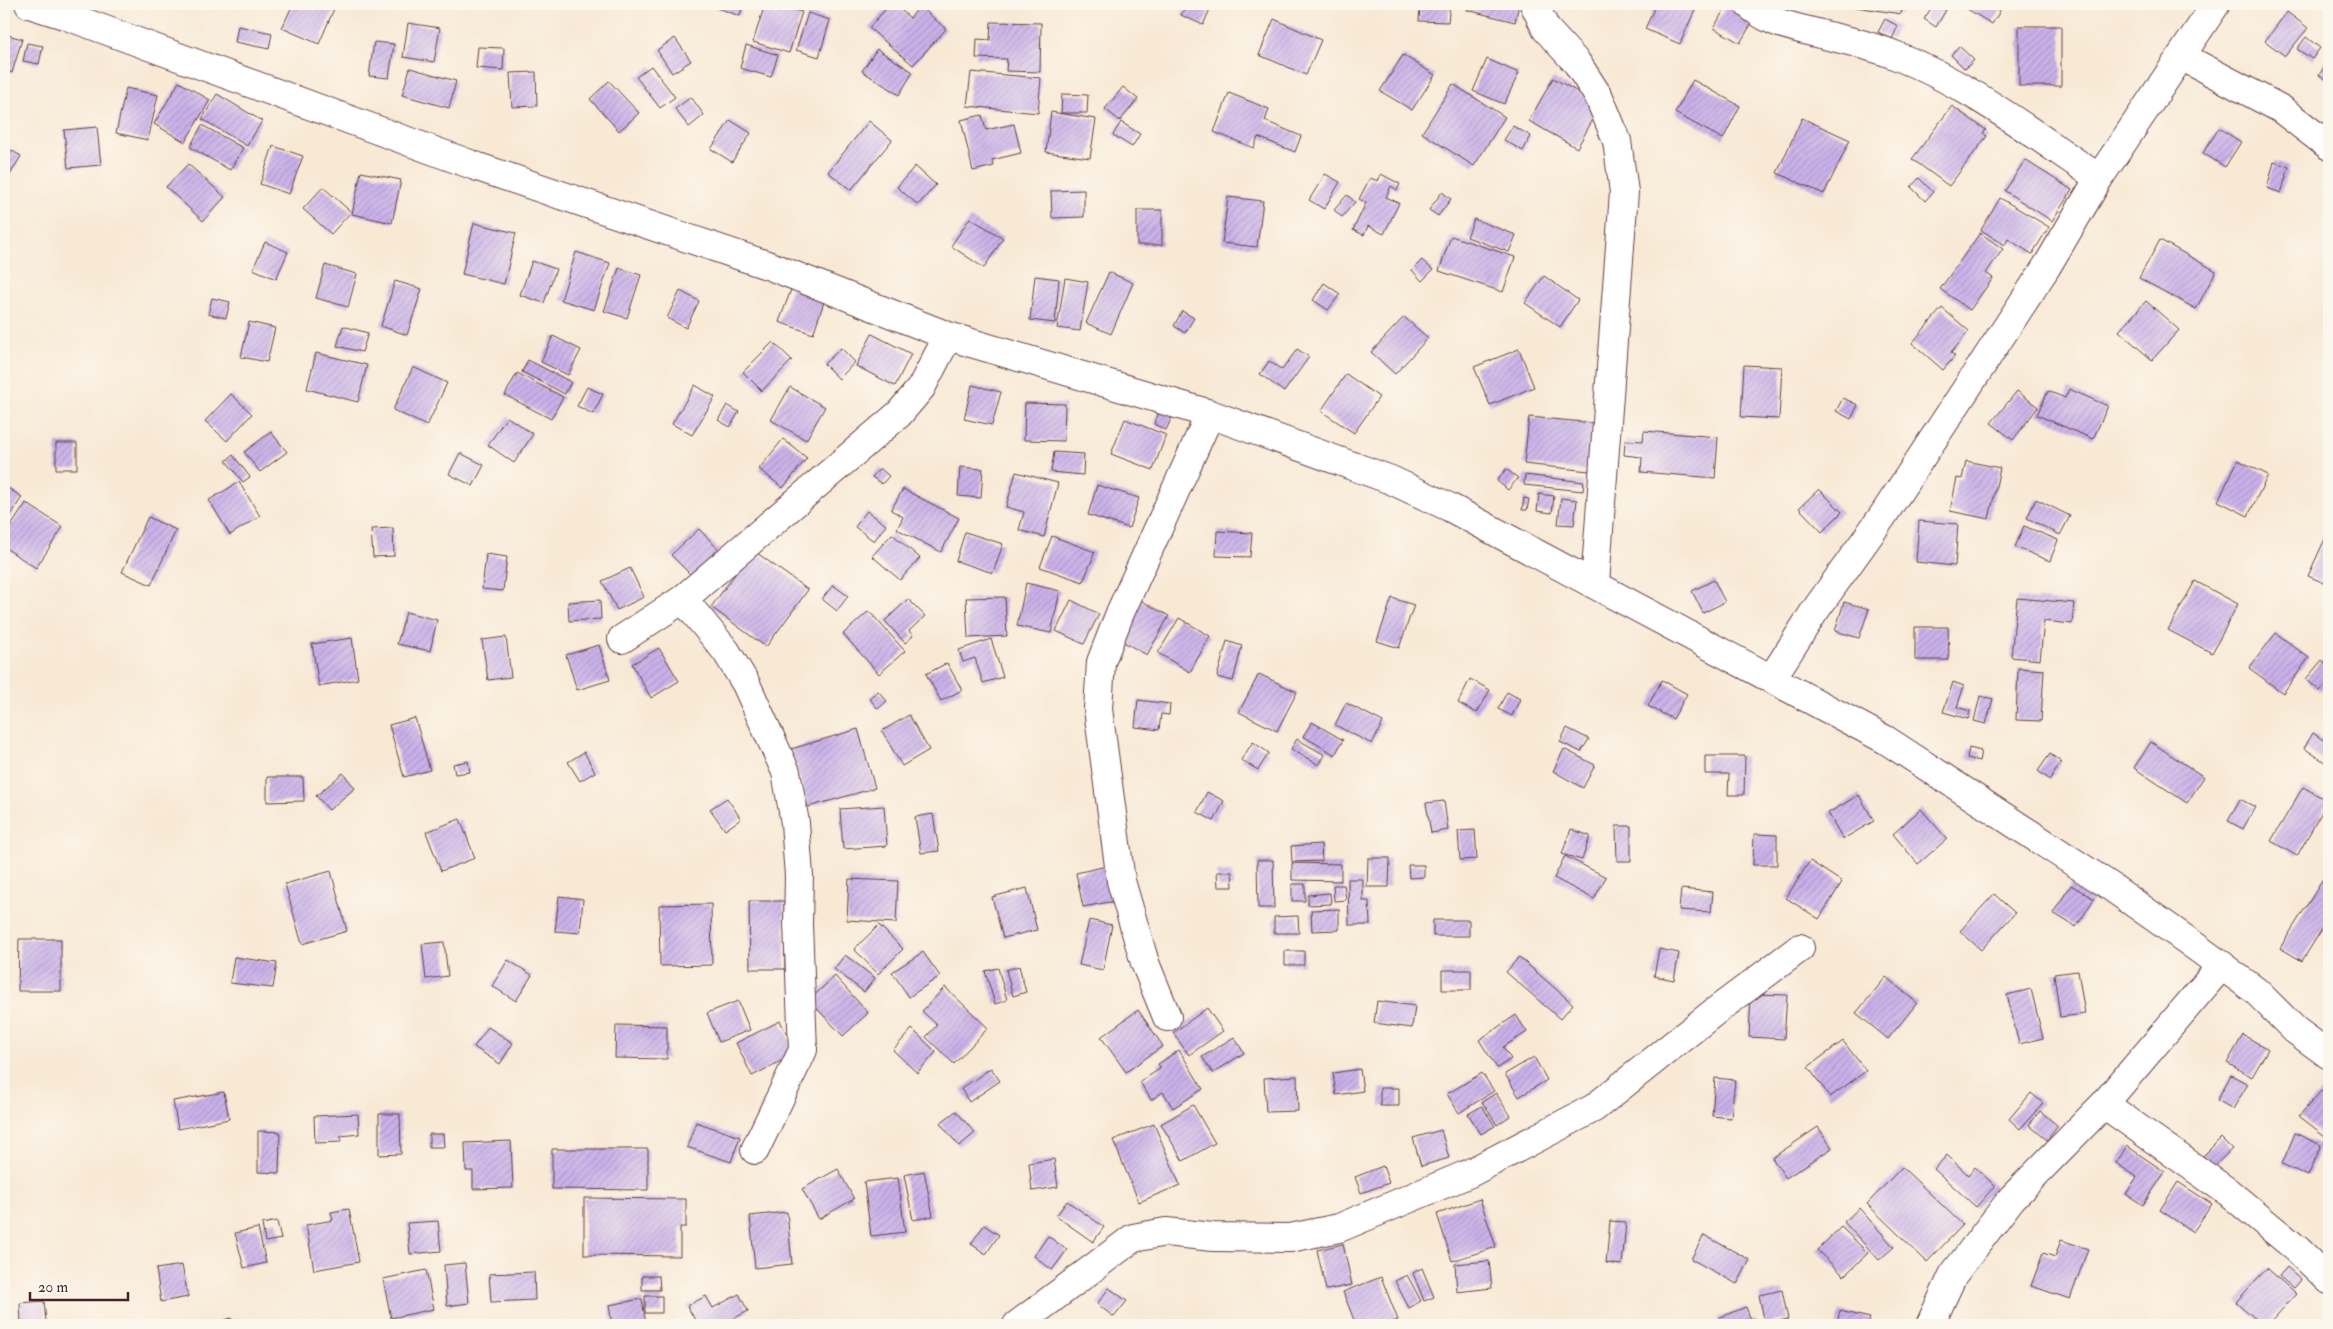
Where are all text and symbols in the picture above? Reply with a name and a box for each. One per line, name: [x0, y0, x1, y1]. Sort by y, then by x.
scale bar: [30, 1269, 128, 1301]
text: 20 m: [38, 1278, 68, 1297]

